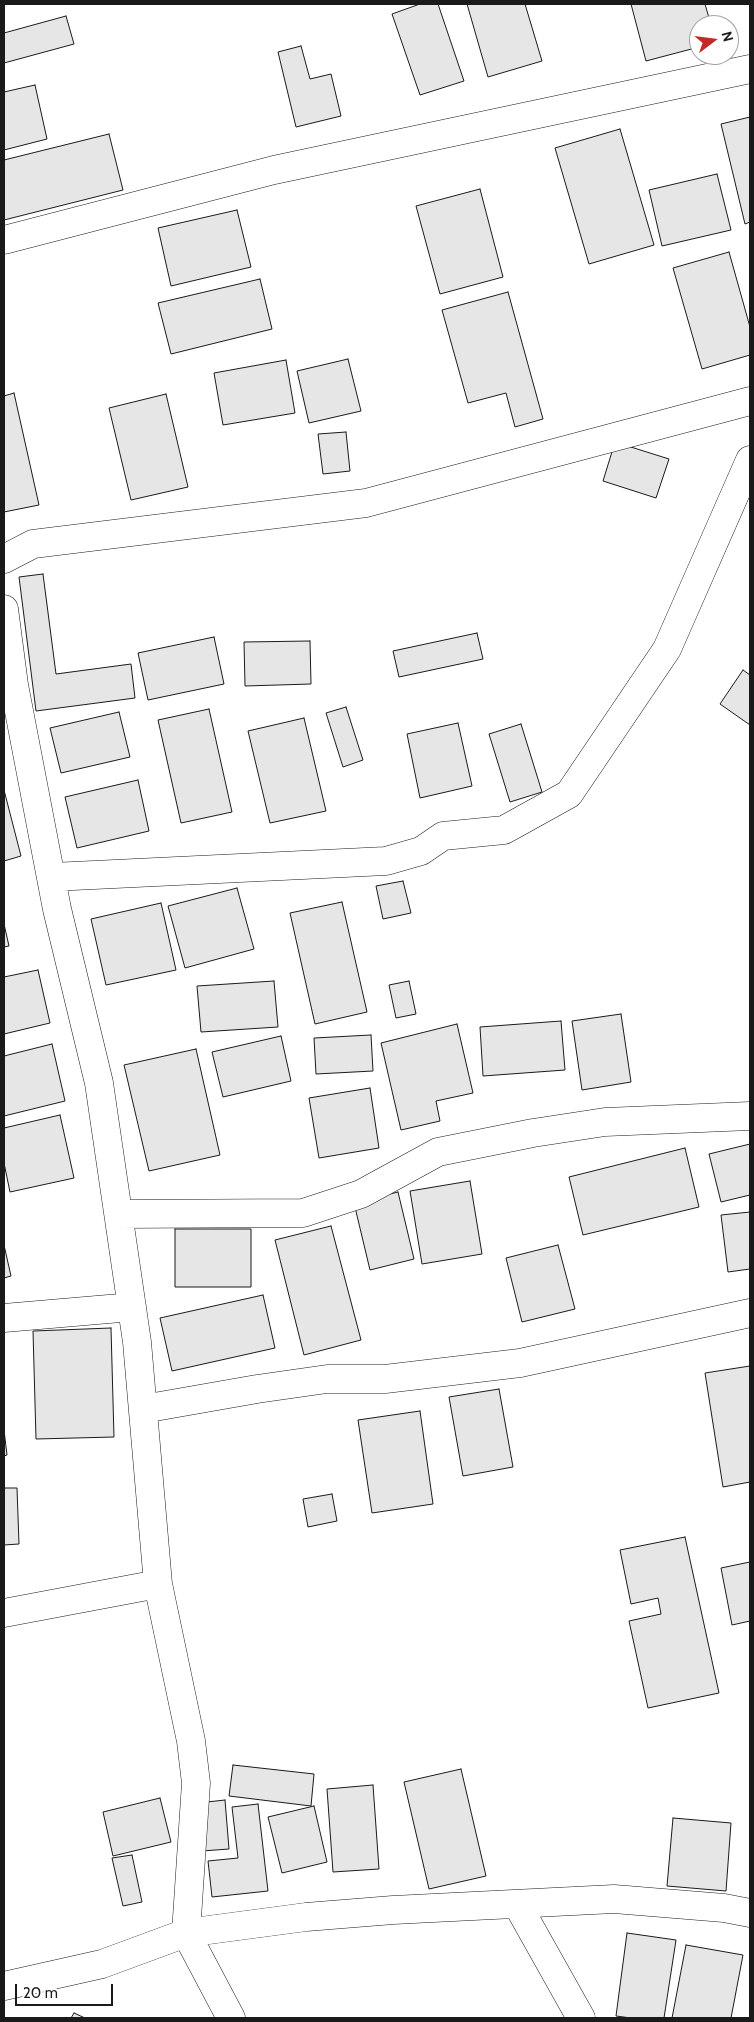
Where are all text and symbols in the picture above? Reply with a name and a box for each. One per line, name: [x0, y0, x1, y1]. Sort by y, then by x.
north arrow: [689, 15, 739, 65]
text: N: [718, 29, 737, 43]
scale bar: [18, 1974, 115, 2006]
text: 20 m: [23, 1984, 58, 2002]

